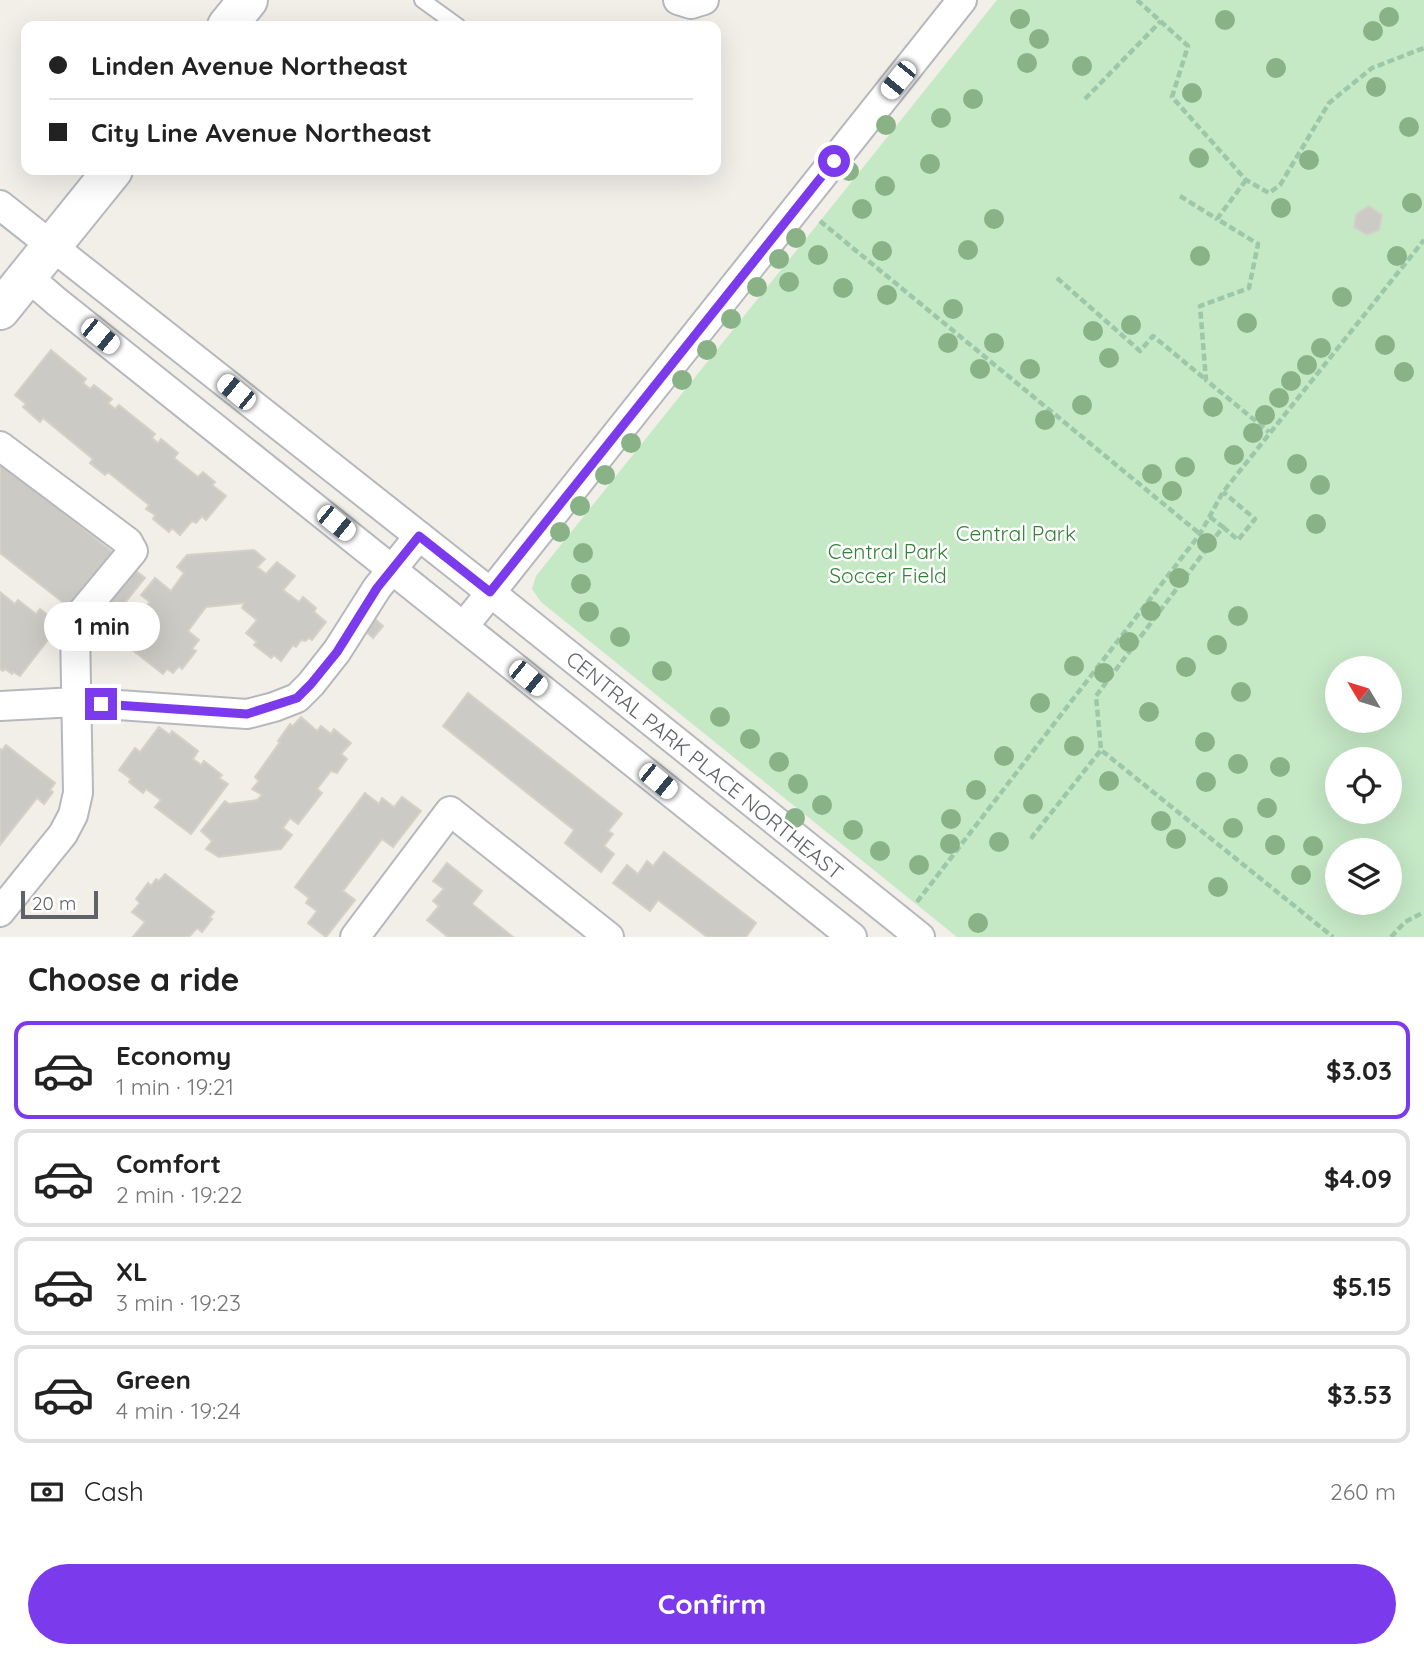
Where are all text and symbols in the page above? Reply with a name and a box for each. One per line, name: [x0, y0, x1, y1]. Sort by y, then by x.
text: Linden Avenue Northeast: [91, 49, 408, 82]
car: [877, 57, 920, 103]
text: City Line Avenue Northeast: [91, 116, 432, 149]
route start: [818, 145, 850, 177]
car: [78, 315, 123, 357]
car: [214, 371, 259, 413]
car: [314, 502, 359, 544]
park label: Central Park: [956, 520, 1076, 546]
park label: Central Park Soccer Field: [828, 538, 948, 588]
callout: 1 min: [43, 602, 159, 652]
text: 1 min: [74, 612, 130, 641]
street label: CENTRAL PARK PLACE NORTHEAST: [561, 645, 849, 885]
north arrow: [1325, 656, 1402, 733]
map controls: [1325, 656, 1402, 915]
car: [506, 657, 551, 699]
route end: [85, 688, 117, 720]
button: locate: [1325, 747, 1402, 824]
car: [636, 760, 681, 802]
button: layers: [1325, 838, 1402, 915]
scale bar: [21, 888, 98, 920]
text: 20 m: [32, 891, 76, 915]
text: Choose a ride: [28, 959, 240, 999]
icon: car: [32, 1039, 95, 1102]
text: Economy: [116, 1039, 231, 1072]
text: $3.03: [1326, 1054, 1392, 1087]
text: 1 min · 19:21: [116, 1072, 234, 1101]
icon: car: [32, 1147, 95, 1210]
text: Comfort: [116, 1147, 221, 1180]
text: $4.09: [1324, 1162, 1392, 1195]
text: 2 min · 19:22: [116, 1180, 242, 1209]
icon: car: [32, 1255, 95, 1318]
text: XL: [116, 1255, 148, 1288]
text: $5.15: [1332, 1270, 1392, 1303]
text: 3 min · 19:23: [116, 1288, 241, 1317]
icon: car: [32, 1363, 95, 1426]
text: Green: [116, 1363, 191, 1396]
text: $3.53: [1327, 1378, 1392, 1411]
text: 4 min · 19:24: [116, 1396, 241, 1425]
icon: cash: [28, 1473, 66, 1511]
text: Cash: [84, 1475, 144, 1508]
text: 260 m: [1330, 1477, 1396, 1506]
button: Confirm: [28, 1564, 1396, 1644]

